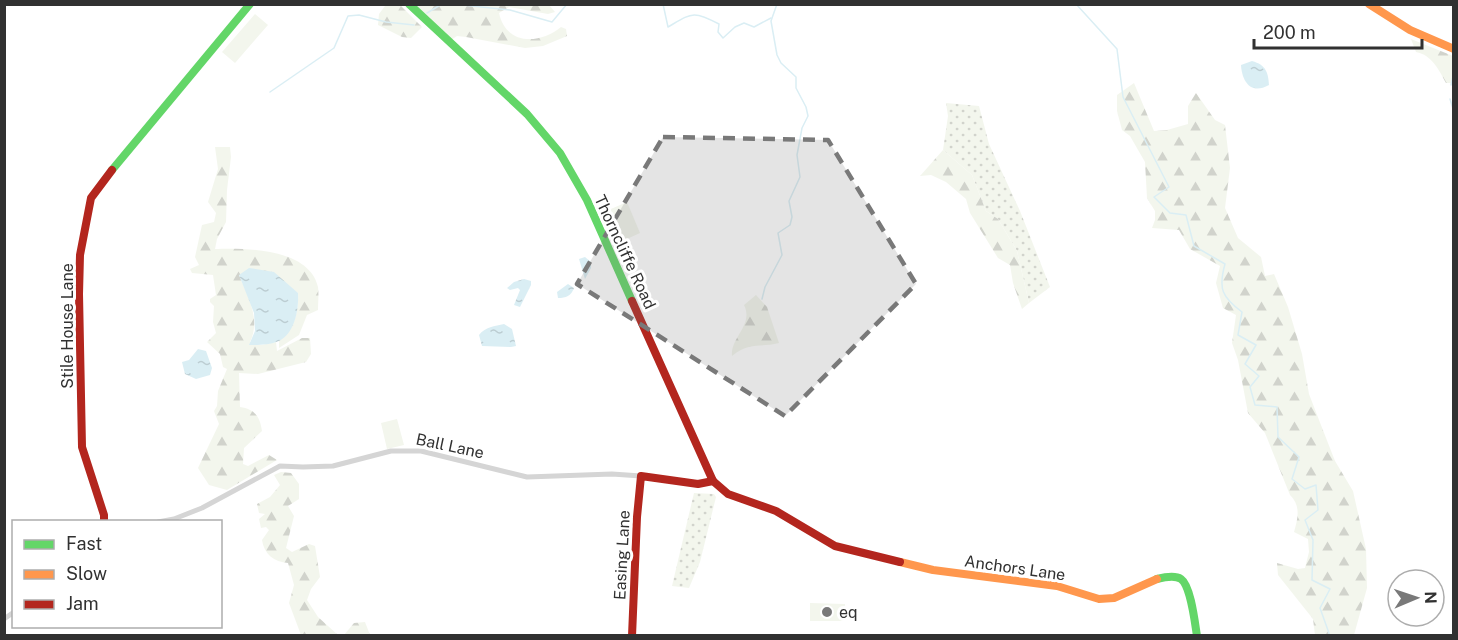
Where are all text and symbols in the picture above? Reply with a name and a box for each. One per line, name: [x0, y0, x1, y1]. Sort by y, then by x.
scale bar: [1254, 12, 1422, 50]
text: 200 m: [1263, 22, 1316, 43]
street label: Thorncliffe Road: [590, 192, 660, 312]
street label: Stile House Lane: [58, 263, 77, 389]
street label: Ball Lane: [414, 430, 486, 462]
street label: Easing Lane: [610, 510, 634, 600]
legend: [12, 520, 222, 628]
text: Fast: [66, 533, 102, 554]
street label: Anchors Lane: [963, 552, 1067, 584]
text: Slow: [66, 563, 107, 584]
north arrow: [1386, 568, 1446, 628]
text: N: [1421, 591, 1440, 604]
text: Jam: [66, 593, 99, 614]
place label: eq: [839, 603, 858, 622]
marker: eq: [820, 605, 834, 619]

